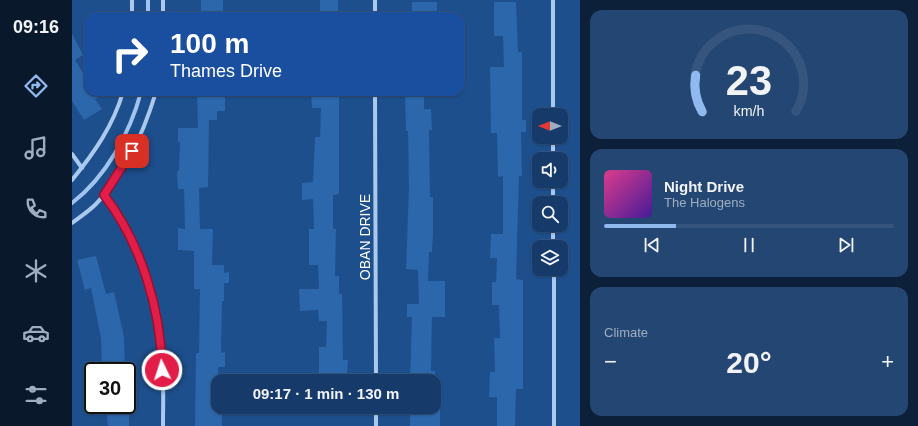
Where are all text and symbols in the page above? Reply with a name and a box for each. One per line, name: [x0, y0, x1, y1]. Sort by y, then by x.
text: 09:16: [13, 17, 59, 37]
icon: right: [104, 28, 156, 80]
text: 100 m: [170, 28, 249, 59]
text: 23: [726, 57, 772, 104]
text: Thames Drive: [170, 61, 282, 81]
icon: directions: [22, 72, 50, 100]
text: km/h: [734, 103, 765, 119]
north arrow: [532, 108, 568, 144]
map controls: [532, 108, 568, 276]
icon: music: [22, 134, 50, 162]
pin: [115, 134, 149, 168]
icon: arrive: [121, 140, 143, 162]
button: sound: [532, 152, 568, 188]
text: Night Drive: [664, 178, 744, 195]
street label: OBAN DRIVE: [357, 194, 373, 280]
icon: phone: [22, 195, 50, 223]
text: The Halogens: [664, 195, 745, 210]
button: search: [532, 196, 568, 232]
icon: previous: [641, 234, 663, 256]
icon: pause: [738, 234, 760, 256]
icon: next: [835, 234, 857, 256]
button: layers: [532, 240, 568, 276]
icon: climate: [22, 257, 50, 285]
icon: car: [22, 319, 50, 347]
text: Climate: [604, 325, 648, 340]
text: 20°: [726, 346, 772, 379]
position arrow: [141, 349, 183, 391]
text: −: [604, 349, 617, 374]
text: +: [881, 349, 894, 374]
speed limit sign: 30: [84, 362, 136, 414]
icon: filters: [22, 381, 50, 409]
text: 09:17 · 1 min · 130 m: [253, 385, 399, 402]

